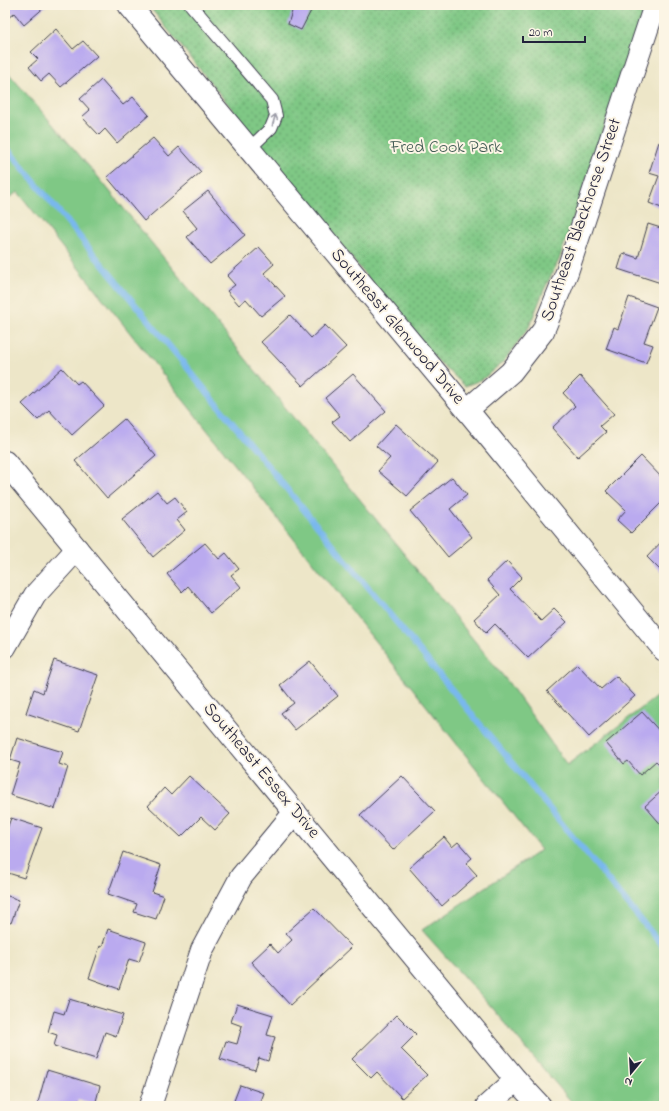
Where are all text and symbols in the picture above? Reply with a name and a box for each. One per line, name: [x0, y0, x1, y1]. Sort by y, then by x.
scale bar: [523, 18, 585, 44]
text: 20 m: [529, 24, 552, 42]
one-way arrow: [270, 114, 278, 127]
street label: Southeast Blackhorse Street: [535, 115, 629, 325]
park label: Fred Cook Park: [389, 135, 502, 161]
street label: Southeast Glenwood Drive: [324, 243, 471, 412]
street label: Southeast Essex Drive: [196, 697, 326, 845]
north arrow: [611, 1053, 651, 1093]
text: N: [622, 1073, 634, 1090]

